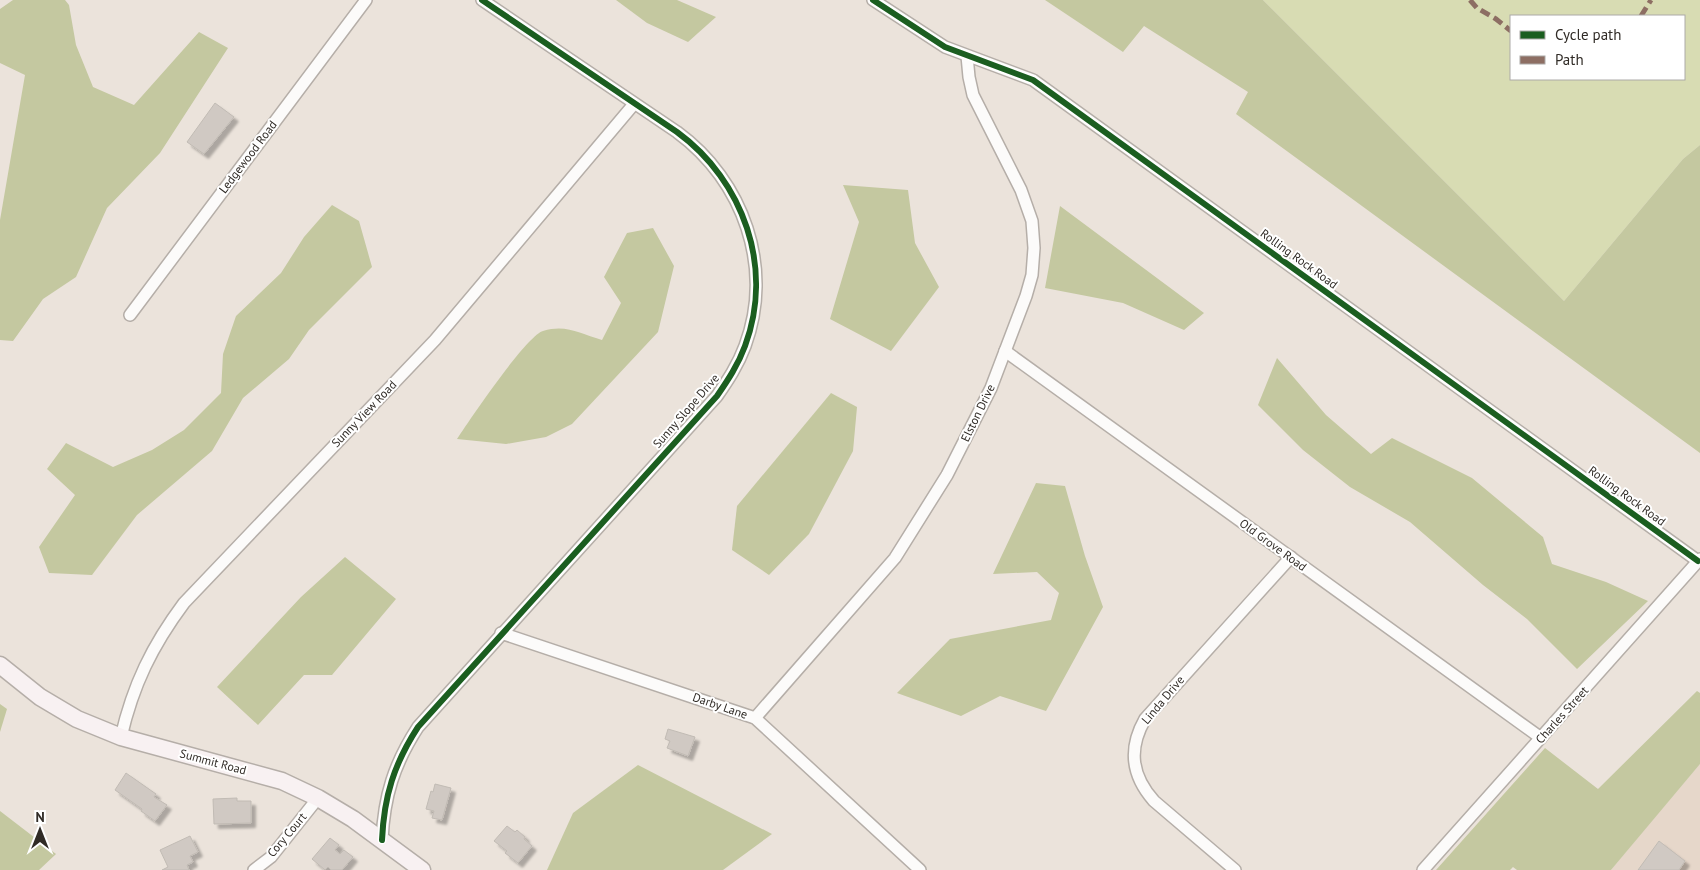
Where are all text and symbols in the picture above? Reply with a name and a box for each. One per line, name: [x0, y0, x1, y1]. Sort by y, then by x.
legend: [1510, 15, 1685, 80]
text: Cycle path: [1555, 25, 1621, 44]
text: Path: [1555, 50, 1584, 69]
street label: Ledgewood Road: [215, 117, 280, 196]
street label: Rolling Rock Road: [1258, 226, 1341, 292]
street label: Sunny Slope Drive: [649, 371, 722, 451]
street label: Sunny View Road: [328, 377, 399, 450]
street label: Elston Drive: [957, 382, 998, 444]
street label: Rolling Rock Road: [1586, 463, 1669, 529]
street label: Old Grove Road: [1237, 515, 1310, 574]
street label: Linda Drive: [1138, 672, 1187, 727]
street label: Charles Street: [1532, 683, 1591, 746]
street label: Darby Lane: [691, 689, 750, 722]
street label: Summit Road: [178, 745, 248, 778]
north arrow: [15, 805, 65, 855]
text: N: [35, 808, 45, 826]
street label: Cory Court: [264, 809, 309, 860]

